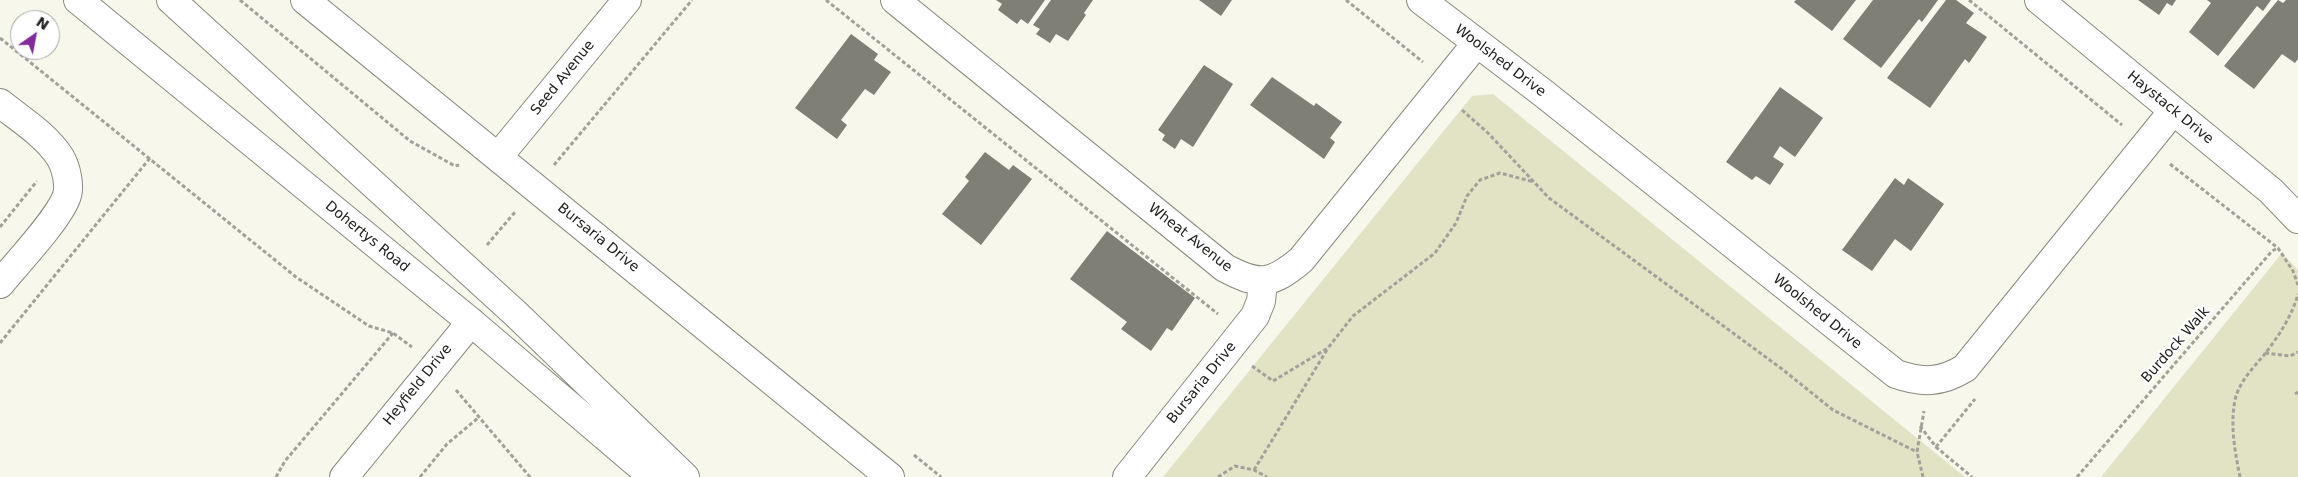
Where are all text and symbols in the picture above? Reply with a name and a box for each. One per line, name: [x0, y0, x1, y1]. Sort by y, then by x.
north arrow: [10, 10, 60, 60]
text: N: [33, 13, 52, 33]
street label: Woolshed Drive: [1451, 21, 1549, 101]
street label: Seed Avenue: [528, 37, 598, 119]
street label: Haystack Drive: [2123, 68, 2217, 148]
street label: Dohertys Road: [322, 198, 412, 276]
street label: Bursaria Drive: [554, 200, 642, 276]
street label: Wheat Avenue: [1145, 200, 1235, 276]
street label: Woolshed Drive: [1769, 271, 1865, 353]
street label: Burdock Walk: [2138, 304, 2214, 386]
street label: Bursaria Drive: [1164, 339, 1240, 427]
street label: Heyfield Drive: [380, 341, 456, 429]

